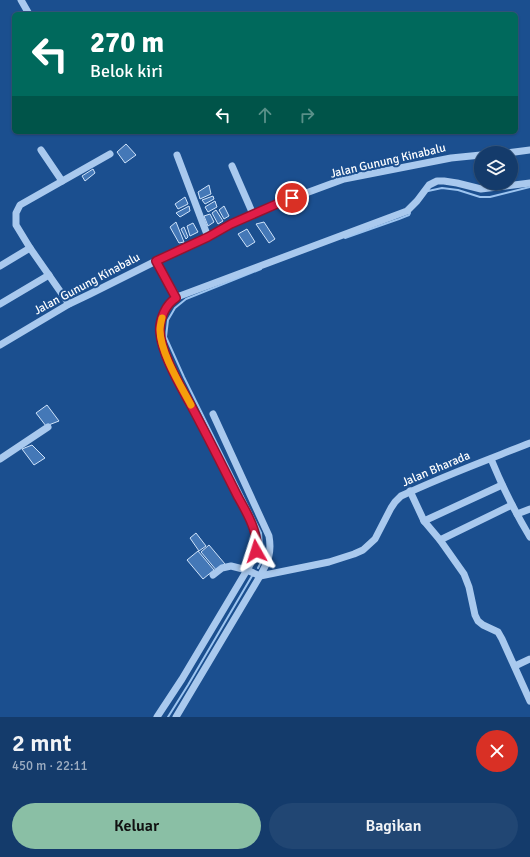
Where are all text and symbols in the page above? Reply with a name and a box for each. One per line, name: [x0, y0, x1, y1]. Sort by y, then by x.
text: 270 m: [90, 26, 164, 60]
icon: left: [24, 28, 76, 80]
text: Belok kiri: [90, 60, 163, 82]
icon: left: [212, 104, 234, 126]
icon: ahead: [254, 104, 276, 126]
icon: right: [296, 104, 318, 126]
street label: Jalan Gunung Kinabalu: [329, 140, 447, 182]
map controls: [474, 146, 518, 190]
button: layers: [474, 146, 518, 190]
pin: [275, 181, 309, 215]
icon: arrive: [281, 187, 303, 209]
street label: Jalan Gunung Kinabalu: [31, 250, 143, 318]
street label: Jalan Bharada: [400, 448, 472, 490]
position arrow: [235, 530, 277, 572]
text: 2 mnt: [12, 728, 71, 758]
button: close: [476, 730, 518, 772]
text: 450 m · 22:11: [12, 758, 88, 774]
button: Keluar: [12, 803, 261, 849]
button: Bagikan: [269, 803, 518, 849]

